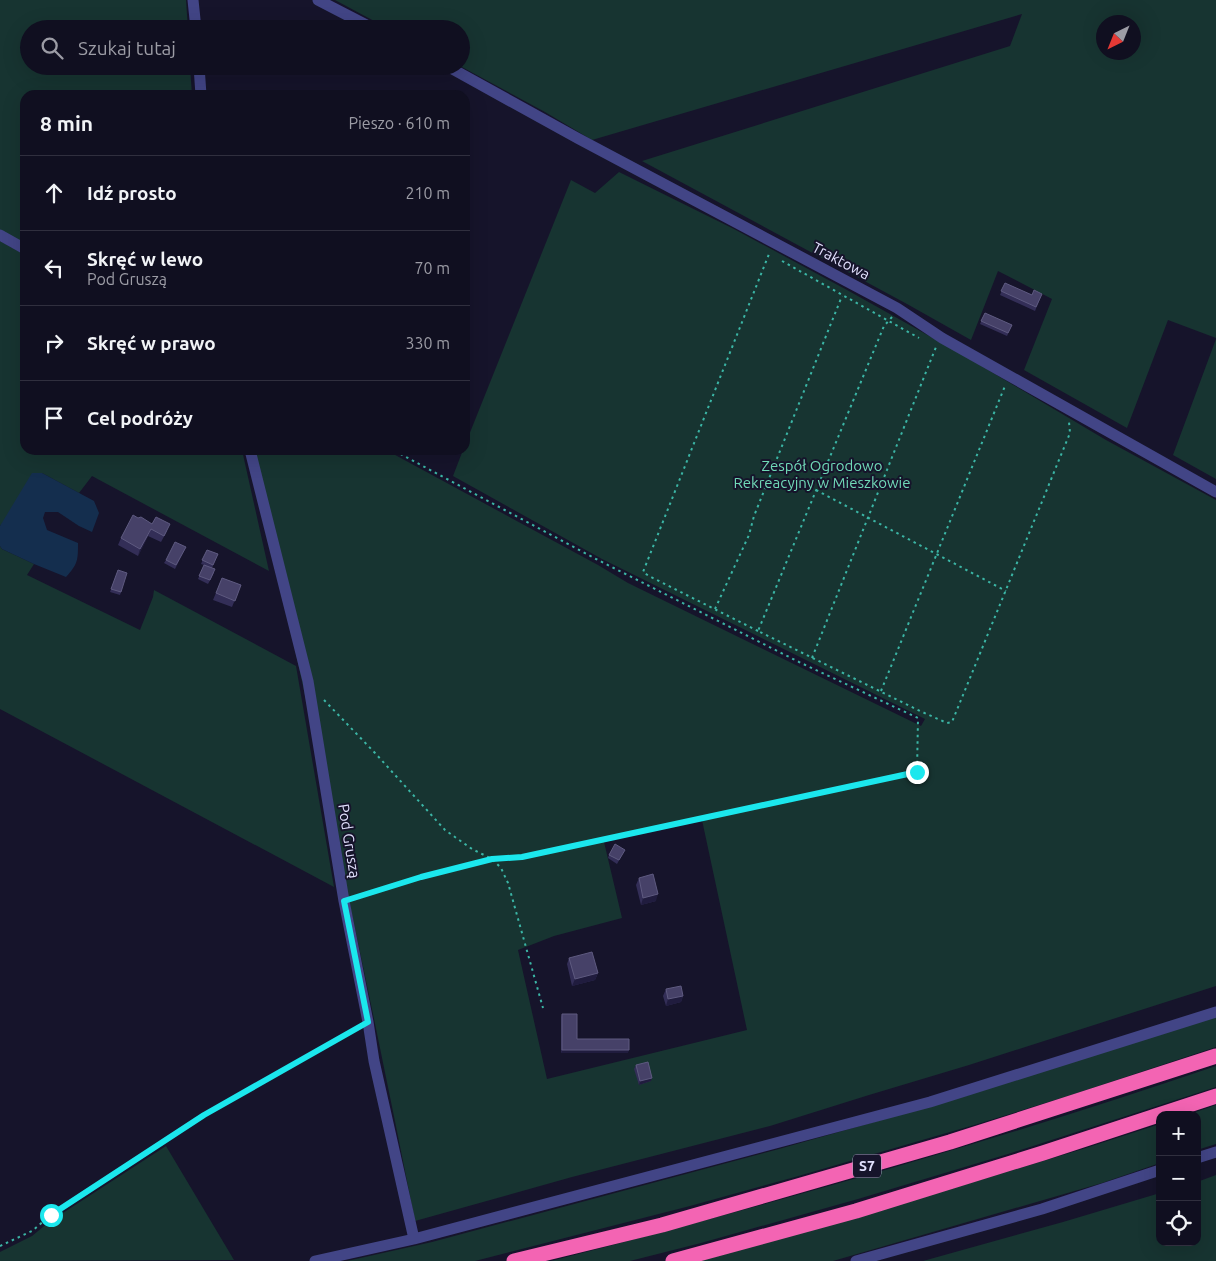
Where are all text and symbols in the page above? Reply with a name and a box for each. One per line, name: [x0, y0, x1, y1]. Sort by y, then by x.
north arrow: [1096, 15, 1141, 60]
search box: [20, 20, 470, 75]
icon: search: [38, 34, 66, 62]
text: Szukaj tutaj: [78, 37, 176, 59]
text: 8 min: [40, 111, 93, 135]
text: Pieszo · 610 m: [348, 114, 450, 132]
icon: ahead: [40, 179, 68, 207]
text: Idź prosto: [87, 182, 177, 204]
text: 210 m: [405, 184, 450, 202]
street label: Traktowa: [810, 238, 873, 283]
text: Skręć w lewo: [87, 248, 203, 270]
icon: left: [40, 254, 68, 282]
text: 70 m: [414, 259, 450, 277]
text: Pod Gruszą: [87, 270, 167, 288]
icon: right: [40, 329, 68, 357]
text: Skręć w prawo: [87, 332, 216, 354]
text: 330 m: [405, 334, 450, 352]
icon: arrive: [40, 404, 68, 432]
text: Cel podróży: [87, 407, 193, 429]
park label: Zespół Ogrodowo Rekreacyjny w Mieszkowie: [734, 457, 911, 491]
route end: [906, 761, 929, 784]
street label: Pod Gruszą: [335, 803, 364, 879]
map controls: [1156, 1111, 1201, 1246]
button: +: [1156, 1111, 1201, 1156]
road number: S7: [853, 1154, 881, 1178]
button: −: [1156, 1156, 1201, 1201]
button: locate: [1156, 1201, 1201, 1246]
route start: [40, 1204, 63, 1227]

